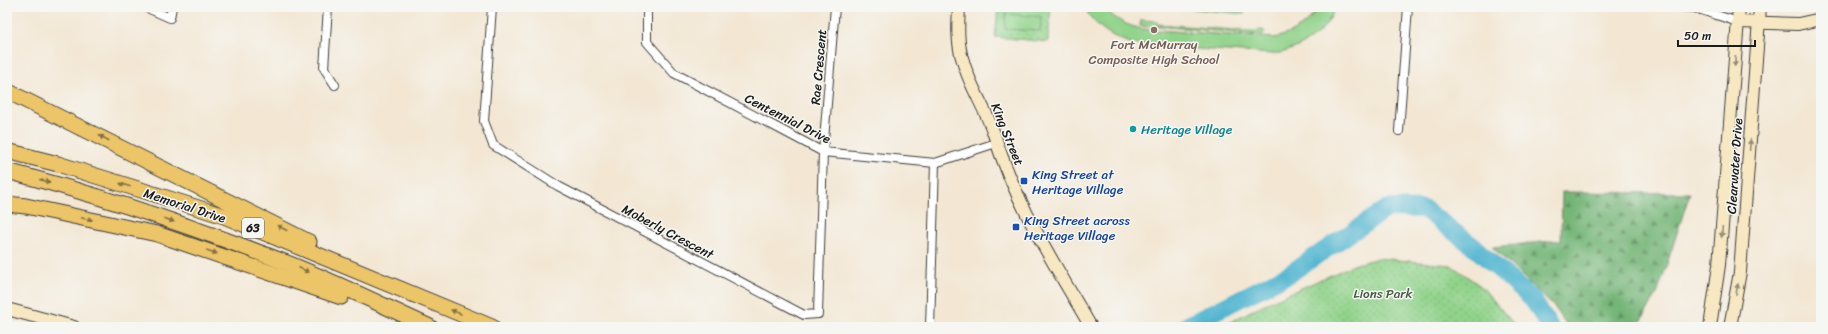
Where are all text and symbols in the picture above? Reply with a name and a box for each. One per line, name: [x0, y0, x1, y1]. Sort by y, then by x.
scale bar: [1678, 22, 1755, 48]
marker: Fort McMurray Composite High School: [1149, 25, 1159, 35]
text: 50 m: [1684, 25, 1711, 47]
street label: Rae Crescent: [804, 28, 833, 106]
place label: Fort McMurray Composite High School: [1089, 33, 1220, 71]
one-way arrow: [1731, 55, 1738, 67]
street label: Centennial Drive: [740, 87, 835, 150]
street label: King Street: [984, 99, 1031, 169]
street label: Clearwater Drive: [1720, 117, 1749, 215]
place label: Heritage Village: [1141, 118, 1233, 141]
marker: Heritage Village: [1128, 124, 1138, 134]
one-way arrow: [98, 135, 110, 142]
one-way arrow: [1746, 139, 1753, 151]
place label: King Street at Heritage Village: [1032, 163, 1124, 201]
marker: King Street at Heritage Village: [1019, 176, 1029, 186]
one-way arrow: [39, 178, 51, 184]
street label: Memorial Drive: [141, 181, 229, 230]
one-way arrow: [119, 182, 131, 188]
street label: Moberly Crescent: [618, 198, 718, 266]
place label: King Street across Heritage Village: [1024, 209, 1131, 247]
one-way arrow: [80, 216, 93, 222]
one-way arrow: [163, 217, 175, 223]
road number: 63: [242, 218, 264, 238]
marker: King Street across Heritage Village: [1011, 222, 1021, 232]
one-way arrow: [277, 225, 288, 232]
one-way arrow: [1718, 226, 1725, 238]
one-way arrow: [206, 250, 218, 256]
one-way arrow: [298, 268, 310, 274]
park label: Lions Park: [1354, 282, 1413, 305]
one-way arrow: [1734, 283, 1740, 295]
one-way arrow: [450, 309, 461, 315]

